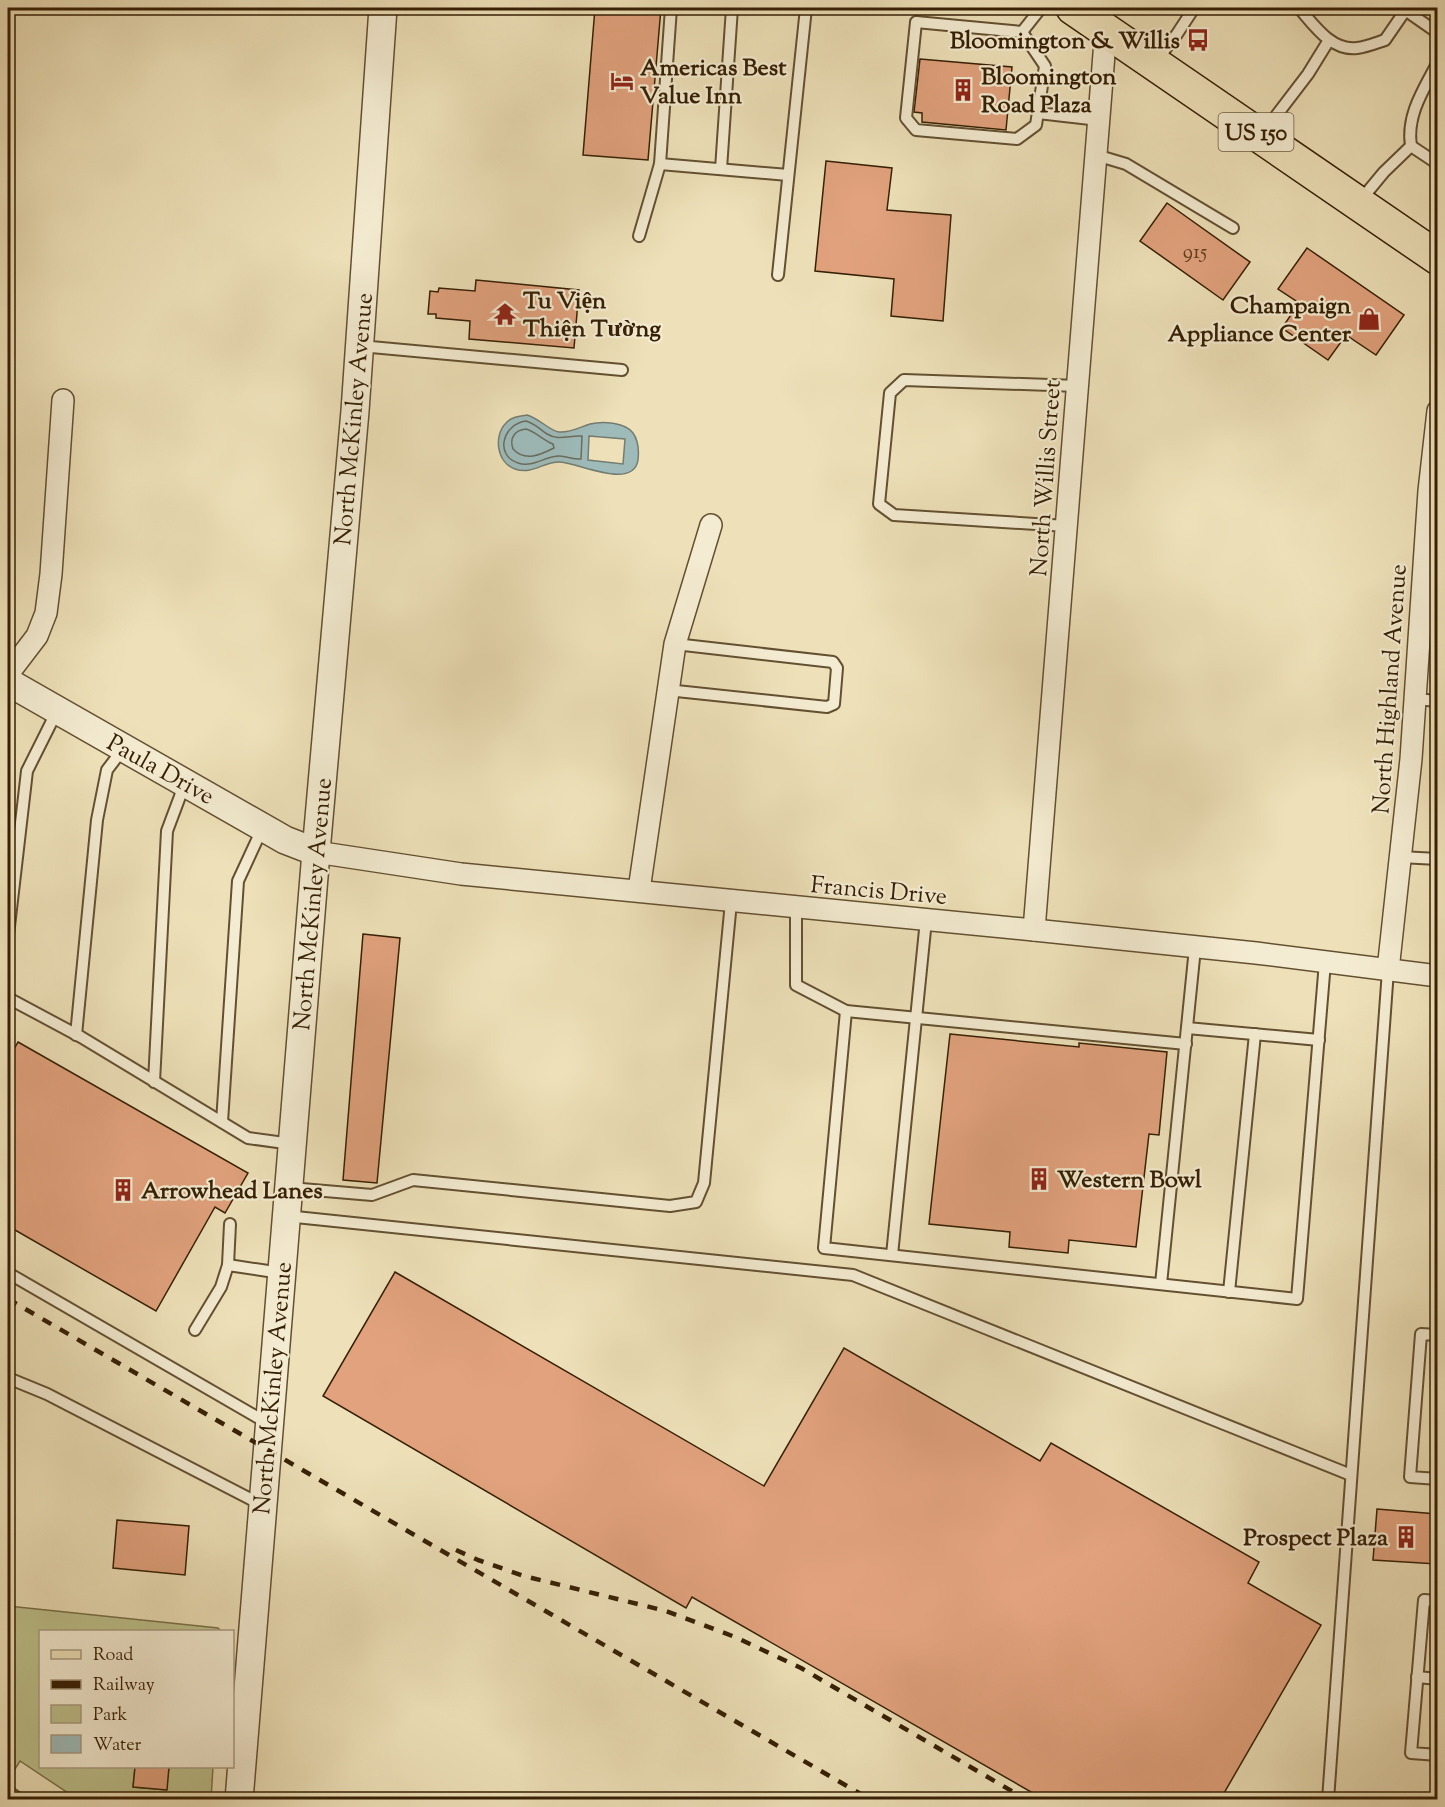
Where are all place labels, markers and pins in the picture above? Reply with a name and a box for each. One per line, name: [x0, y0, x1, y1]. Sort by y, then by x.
place label: Bloomington & Willis: [950, 25, 1180, 59]
bus stop icon: Bloomington & Willis: [1185, 27, 1211, 53]
place label: Americas Best Value Inn: [640, 52, 787, 114]
place label: Bloomington Road Plaza: [981, 61, 1117, 123]
hotel icon: Americas Best Value Inn: [609, 68, 635, 94]
building icon: Bloomington Road Plaza: [950, 77, 976, 103]
place label: Tu Viện Thiện Tường: [523, 285, 661, 347]
place label: Champaign Appliance Center: [1168, 290, 1352, 352]
temple icon: Tu Viện Thiện Tường: [492, 301, 518, 327]
shop icon: Champaign Appliance Center: [1356, 306, 1382, 332]
place label: Western Bowl: [1057, 1164, 1202, 1198]
building icon: Western Bowl: [1026, 1166, 1052, 1192]
place label: Arrowhead Lanes: [141, 1175, 323, 1209]
building icon: Arrowhead Lanes: [110, 1177, 136, 1203]
place label: Prospect Plaza: [1243, 1522, 1389, 1556]
building icon: Prospect Plaza: [1393, 1524, 1419, 1550]

